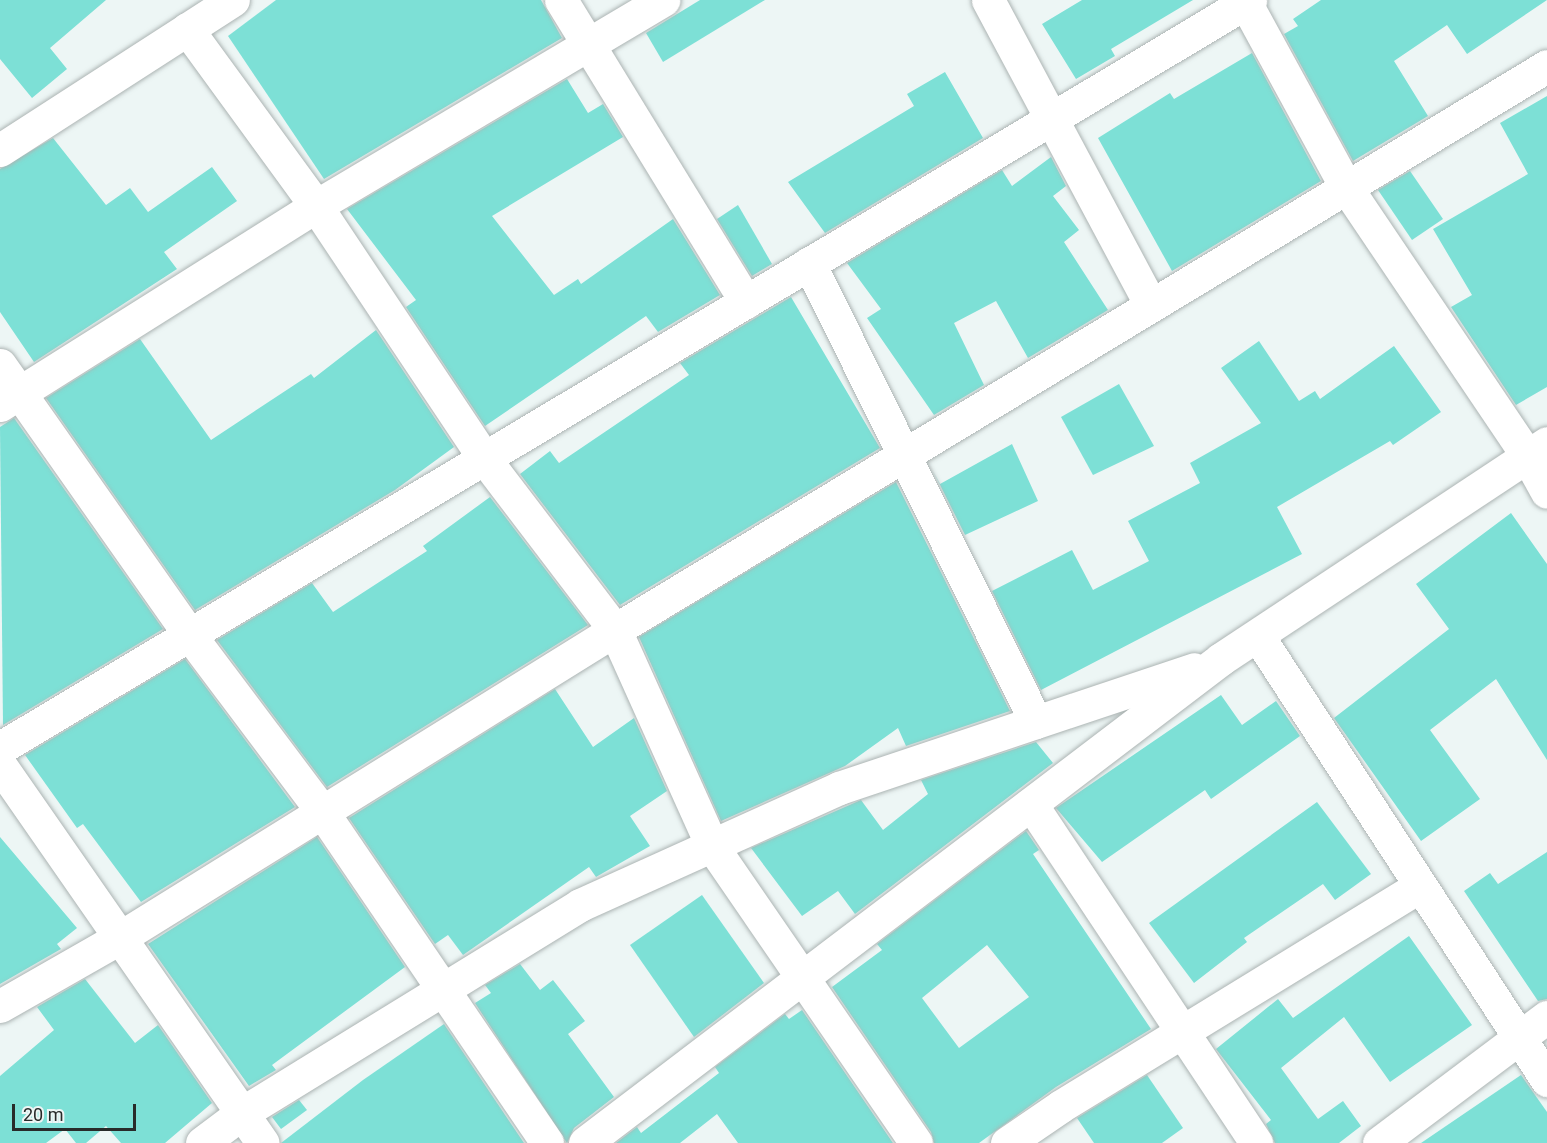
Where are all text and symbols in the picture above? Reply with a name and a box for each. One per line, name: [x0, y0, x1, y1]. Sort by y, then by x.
scale bar: [15, 1092, 140, 1130]
text: 20 m: [23, 1104, 63, 1125]

